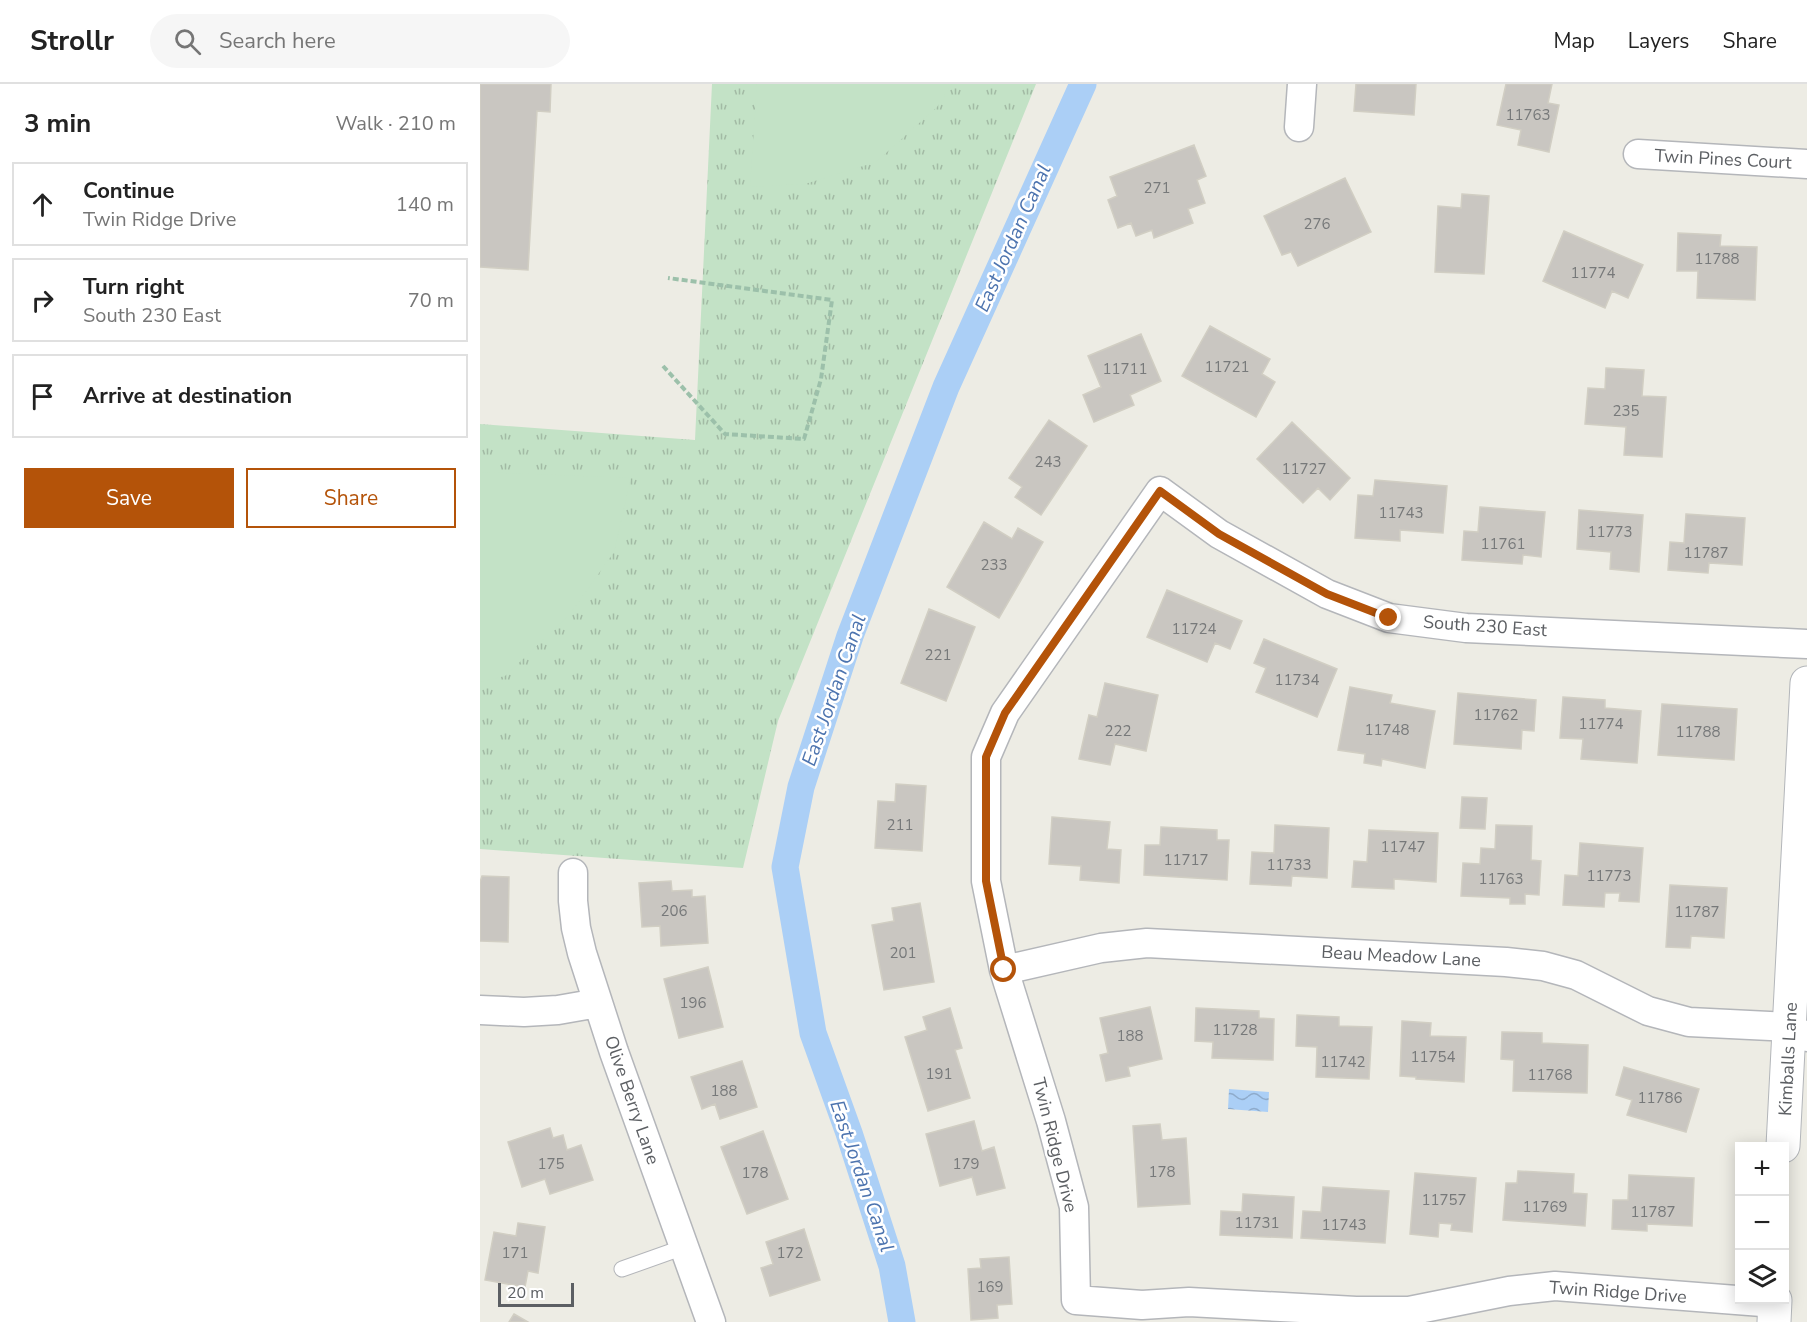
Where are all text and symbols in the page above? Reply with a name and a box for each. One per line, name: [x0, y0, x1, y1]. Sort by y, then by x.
search box: [150, 14, 570, 68]
text: Strollr: [30, 22, 114, 60]
icon: search: [171, 25, 204, 58]
text: Search here: [219, 26, 336, 56]
text: Map: [1553, 27, 1595, 55]
text: Layers: [1628, 27, 1689, 55]
text: Share: [1722, 27, 1777, 55]
house number: 11763: [1505, 105, 1551, 125]
text: 3 min: [24, 106, 91, 141]
text: Walk · 210 m: [336, 110, 456, 137]
street label: Twin Pines Court: [1654, 143, 1793, 175]
water label: East Jordan Canal: [968, 160, 1058, 316]
text: Continue: [83, 176, 174, 206]
house number: 271: [1143, 178, 1171, 198]
icon: ahead: [26, 188, 59, 221]
text: 140 m: [396, 191, 454, 218]
text: Twin Ridge Drive: [83, 206, 236, 233]
house number: 276: [1303, 214, 1331, 234]
house number: 11788: [1694, 249, 1740, 269]
house number: 11774: [1570, 263, 1616, 283]
text: Turn right: [83, 272, 184, 302]
icon: right: [26, 284, 59, 317]
text: 70 m: [408, 287, 454, 314]
text: South 230 East: [83, 302, 221, 329]
house number: 11721: [1204, 357, 1250, 377]
house number: 11711: [1102, 359, 1148, 379]
icon: arrive: [26, 380, 59, 413]
text: Arrive at destination: [83, 381, 292, 411]
house number: 235: [1612, 401, 1640, 421]
house number: 243: [1034, 452, 1062, 472]
house number: 11727: [1281, 459, 1327, 479]
button: Save: [24, 468, 234, 528]
button: Share: [246, 468, 456, 528]
house number: 11743: [1378, 503, 1424, 523]
house number: 11773: [1587, 522, 1633, 542]
house number: 11761: [1480, 534, 1526, 554]
house number: 11787: [1683, 543, 1729, 563]
house number: 233: [980, 555, 1008, 575]
route end: [1375, 604, 1401, 630]
water label: East Jordan Canal: [795, 610, 873, 769]
street label: South 230 East: [1422, 610, 1548, 642]
house number: 11724: [1171, 619, 1217, 639]
house number: 221: [924, 645, 952, 665]
house number: 11734: [1274, 670, 1320, 690]
house number: 11762: [1473, 705, 1519, 725]
house number: 11774: [1578, 714, 1624, 734]
house number: 11748: [1364, 720, 1410, 740]
house number: 222: [1104, 721, 1132, 741]
house number: 11788: [1675, 722, 1721, 742]
house number: 211: [886, 815, 914, 835]
house number: 11747: [1380, 837, 1426, 857]
house number: 11717: [1163, 850, 1209, 870]
house number: 11733: [1266, 855, 1312, 875]
house number: 11773: [1586, 866, 1632, 886]
house number: 11763: [1478, 869, 1524, 889]
house number: 206: [660, 901, 688, 921]
house number: 11787: [1674, 902, 1720, 922]
street label: Beau Meadow Lane: [1321, 940, 1481, 972]
house number: 201: [889, 943, 917, 963]
route start: [990, 956, 1016, 982]
house number: 196: [679, 993, 707, 1013]
street label: Kimballs Lane: [1773, 1002, 1803, 1116]
house number: 11728: [1212, 1020, 1258, 1040]
house number: 188: [1116, 1026, 1144, 1046]
street label: Olive Berry Lane: [599, 1032, 665, 1168]
house number: 11754: [1410, 1047, 1456, 1067]
house number: 11742: [1320, 1052, 1366, 1072]
house number: 191: [925, 1064, 953, 1084]
house number: 11768: [1527, 1065, 1573, 1085]
street label: Twin Ridge Drive: [1027, 1075, 1083, 1215]
house number: 188: [710, 1081, 738, 1101]
house number: 11786: [1637, 1088, 1683, 1108]
water label: East Jordan Canal: [823, 1097, 901, 1256]
map controls: [1735, 1142, 1789, 1304]
button: +: [1735, 1142, 1789, 1196]
house number: 175: [537, 1154, 565, 1174]
house number: 179: [952, 1154, 980, 1174]
house number: 178: [1148, 1162, 1176, 1182]
house number: 178: [741, 1163, 769, 1183]
house number: 11757: [1421, 1190, 1467, 1210]
button: −: [1735, 1196, 1789, 1250]
house number: 11769: [1522, 1197, 1568, 1217]
house number: 11787: [1630, 1202, 1676, 1222]
house number: 11731: [1234, 1213, 1280, 1233]
house number: 11743: [1321, 1215, 1367, 1235]
house number: 171: [501, 1243, 529, 1263]
house number: 172: [776, 1243, 804, 1263]
button: layers: [1735, 1250, 1789, 1304]
street label: Twin Ridge Drive: [1548, 1275, 1688, 1309]
house number: 169: [976, 1277, 1004, 1297]
scale bar: [498, 1280, 574, 1308]
text: 20 m: [507, 1282, 544, 1304]

